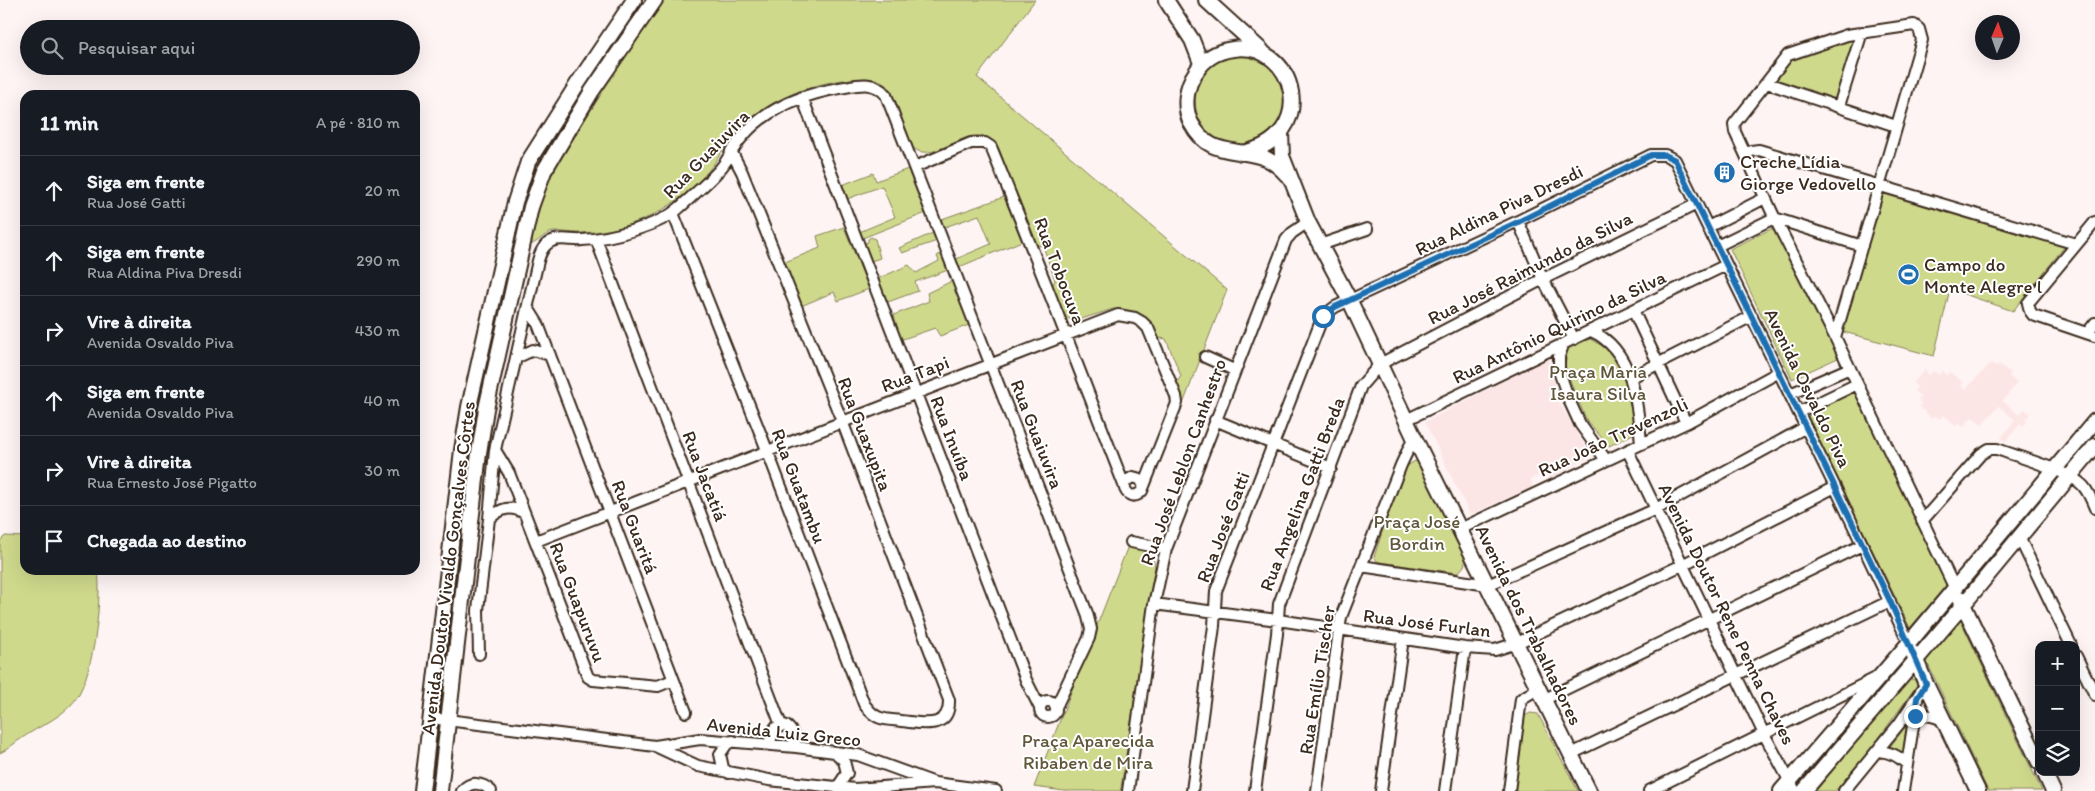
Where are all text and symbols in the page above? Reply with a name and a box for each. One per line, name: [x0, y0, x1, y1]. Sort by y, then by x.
north arrow: [1975, 15, 2020, 60]
search box: [20, 20, 420, 75]
icon: search: [38, 34, 66, 62]
text: Pesquisar aqui: [78, 36, 195, 59]
street label: Rua Guaiuvira: [658, 105, 754, 203]
text: 11 min: [40, 110, 98, 135]
text: A pé · 810 m: [316, 113, 400, 132]
place label: Creche Lídia Giorge Vedovello: [1740, 150, 1876, 195]
street label: Rua Aldina Piva Dresdi: [1411, 159, 1587, 261]
building icon: Creche Lídia Giorge Vedovello: [1712, 160, 1736, 184]
text: Siga em frente: [87, 170, 205, 193]
icon: ahead: [40, 177, 68, 205]
text: 20 m: [365, 181, 400, 200]
text: Rua José Gatti: [87, 193, 186, 212]
street label: Rua José Raimundo da Silva: [1424, 206, 1636, 330]
street label: Rua Tobocuva: [1029, 214, 1091, 328]
text: Siga em frente: [87, 240, 205, 263]
icon: ahead: [40, 247, 68, 275]
text: 290 m: [356, 251, 400, 270]
place label: Campo do Monte Alegre l: [1924, 253, 2043, 298]
text: Rua Aldina Piva Dresdi: [87, 263, 242, 282]
sports icon: Campo do Monte Alegre l: [1896, 263, 1920, 287]
street label: Rua Antônio Quirino da Silva: [1449, 265, 1670, 389]
route start: [1312, 305, 1335, 328]
street label: Avenida Osvaldo Piva: [1759, 305, 1857, 471]
text: Vire à direita: [87, 310, 192, 333]
icon: right: [40, 317, 68, 345]
text: 430 m: [355, 321, 400, 340]
text: Avenida Osvaldo Piva: [87, 333, 234, 352]
street label: Rua Tapi: [878, 351, 952, 397]
street label: Rua José Leblon Canhestro: [1135, 355, 1231, 569]
park label: Praça Maria Isaura Silva: [1549, 360, 1647, 405]
street label: Rua Guaxupita: [833, 374, 897, 494]
street label: Rua Guaiuvira: [1006, 376, 1068, 492]
text: Siga em frente: [87, 380, 205, 403]
icon: ahead: [40, 387, 68, 415]
text: 40 m: [363, 391, 400, 410]
street label: Rua João Trevenzoli: [1535, 392, 1691, 482]
street label: Rua Inuíba: [925, 393, 979, 484]
street label: Rua Angelina Gatti Breda: [1254, 394, 1350, 594]
street label: Avenida Doutor Vivaldo Gonçalves Côrtes: [416, 400, 480, 736]
text: Avenida Osvaldo Piva: [87, 403, 234, 422]
street label: Rua Guatambu: [767, 425, 832, 547]
street label: Rua Jacatiá: [677, 428, 733, 525]
text: Vire à direita: [87, 450, 192, 473]
icon: right: [40, 457, 68, 485]
text: 30 m: [364, 461, 400, 480]
street label: Rua José Gatti: [1191, 468, 1255, 586]
text: Rua Ernesto José Pigatto: [87, 473, 257, 492]
street label: Rua Guaritá: [607, 477, 663, 577]
street label: Avenida Doutor Rene Penna Chaves: [1654, 480, 1800, 748]
park label: Praça José Bordin: [1374, 510, 1460, 555]
street label: Avenida dos Trabalhadores: [1470, 521, 1588, 729]
icon: arrive: [40, 527, 68, 555]
text: Chegada ao destino: [87, 529, 246, 552]
street label: Rua Guapuruvu: [545, 539, 612, 666]
street label: Rua Emílio Tischer: [1294, 603, 1340, 756]
street label: Rua José Furlan: [1362, 604, 1492, 642]
map controls: [2035, 641, 2080, 776]
button: +: [2035, 641, 2080, 686]
button: −: [2035, 686, 2080, 731]
route end: [1904, 705, 1927, 728]
street label: Avenida Luiz Greco: [706, 712, 862, 752]
park label: Praça Aparecida Ribaben de Mira: [1022, 729, 1154, 774]
button: layers: [2035, 731, 2080, 776]

